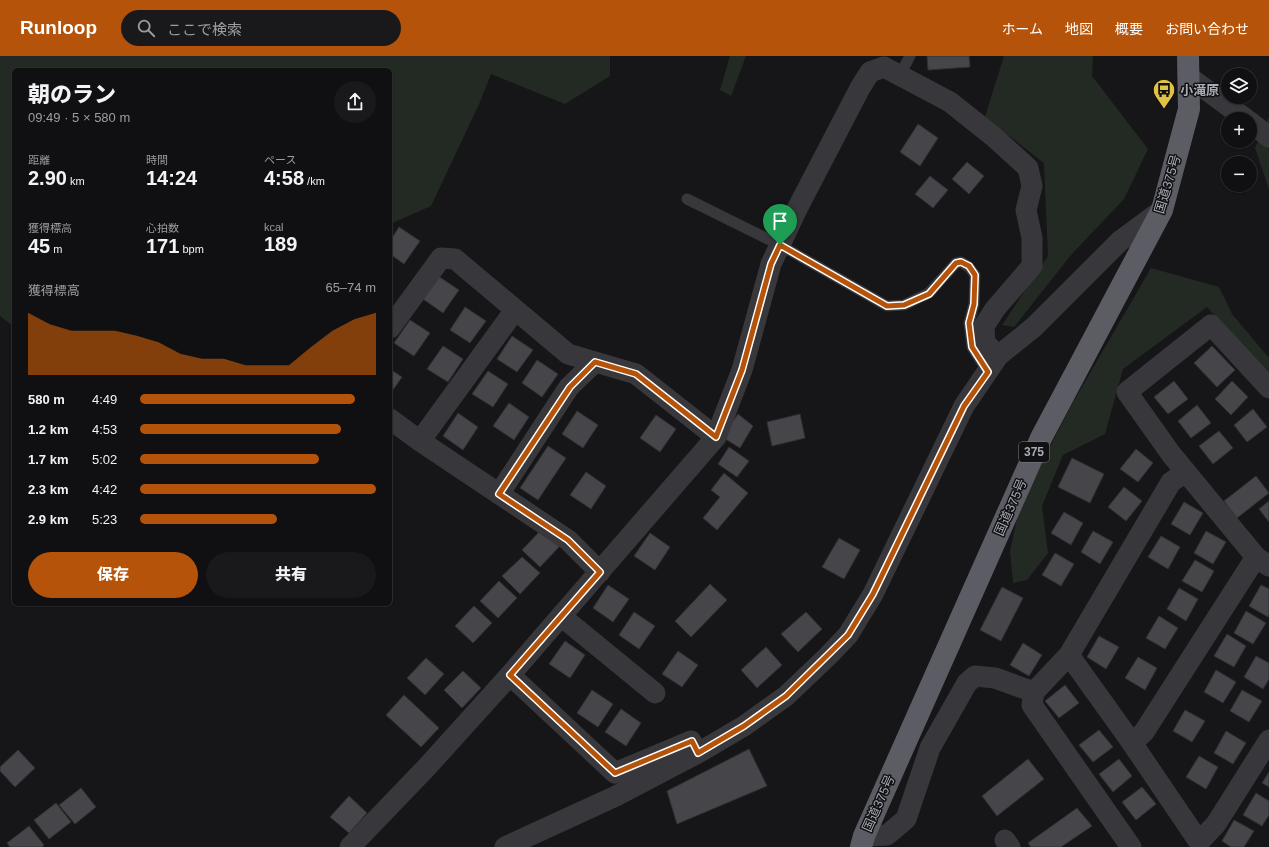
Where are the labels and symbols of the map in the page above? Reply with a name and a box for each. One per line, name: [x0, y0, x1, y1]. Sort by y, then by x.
bus stop icon: 小滝原: [1151, 77, 1177, 110]
place label: 小滝原: [1180, 83, 1219, 98]
street label: 国道375号: [1151, 153, 1184, 215]
pin: [763, 204, 797, 245]
road number: 375: [1019, 442, 1049, 462]
street label: 国道375号: [991, 476, 1030, 538]
street label: 国道375号: [859, 772, 898, 834]

